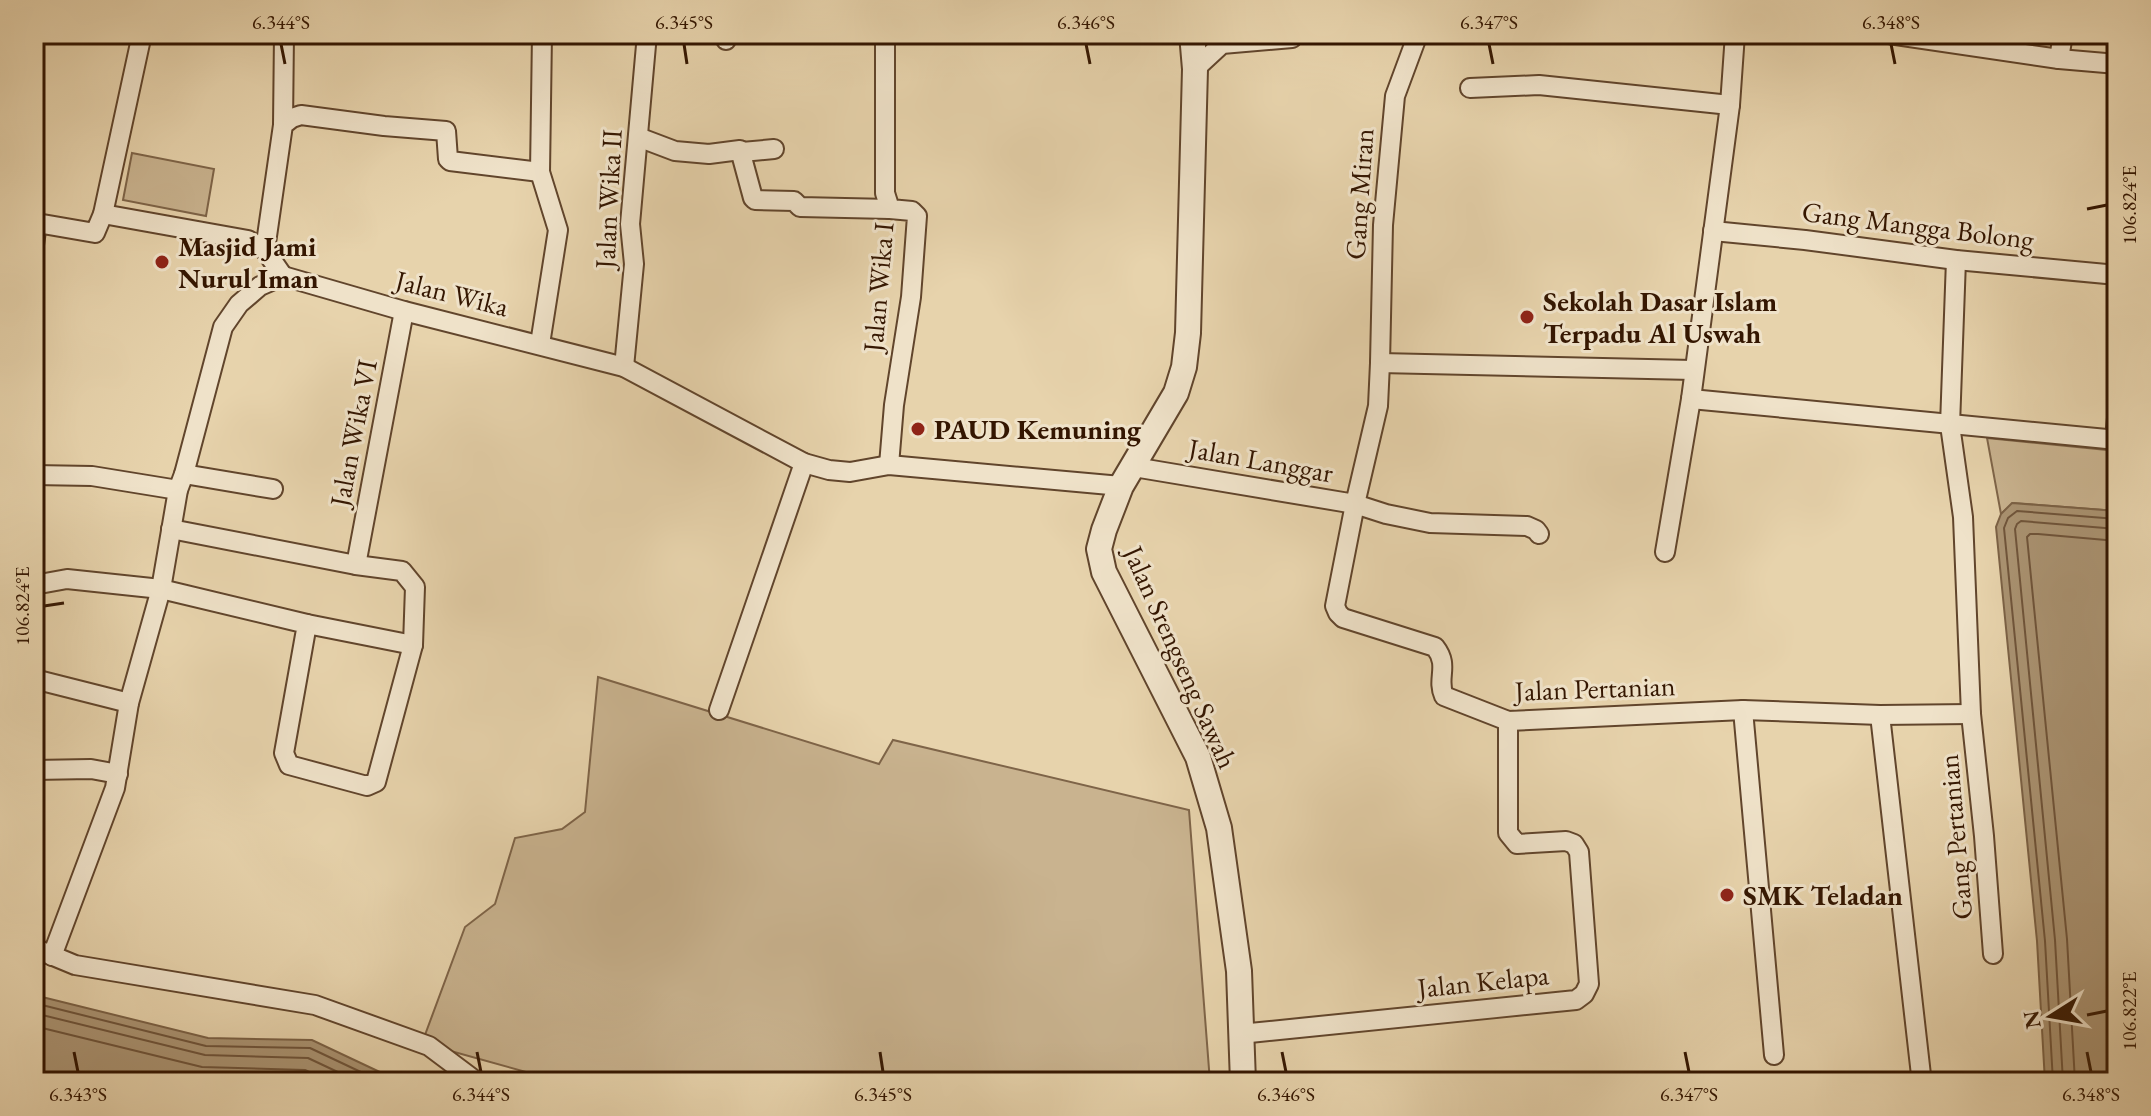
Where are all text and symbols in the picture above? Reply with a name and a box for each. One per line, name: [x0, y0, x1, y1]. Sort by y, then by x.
text: 6.344°S: [252, 9, 310, 35]
text: 6.345°S: [655, 9, 713, 35]
text: 6.346°S: [1057, 9, 1115, 35]
text: 6.347°S: [1460, 9, 1518, 35]
text: 6.348°S: [1862, 9, 1920, 35]
street label: Gang Miran: [1336, 127, 1382, 261]
street label: Jalan Wika II: [586, 128, 630, 272]
text: 106.824°E: [2116, 165, 2142, 245]
street label: Gang Mangga Bolong: [1800, 193, 2037, 257]
street label: Jalan Wika I: [854, 220, 902, 355]
place label: Masjid Jami Nurul Iman: [178, 228, 319, 296]
marker: Masjid Jami Nurul Iman: [153, 253, 171, 271]
street label: Jalan Wika: [390, 261, 513, 325]
place label: Sekolah Dasar Islam Terpadu Al Uswah: [1543, 283, 1778, 351]
marker: Sekolah Dasar Islam Terpadu Al Uswah: [1518, 308, 1536, 326]
street label: Jalan Wika VI: [321, 356, 385, 512]
place label: PAUD Kemuning: [934, 411, 1142, 447]
marker: PAUD Kemuning: [909, 420, 927, 438]
street label: Jalan Langgar: [1184, 429, 1337, 491]
street label: Jalan Srengseng Sawah: [1115, 538, 1246, 774]
text: 106.824°E: [9, 566, 35, 646]
street label: Jalan Pertanian: [1512, 667, 1676, 709]
street label: Gang Pertanian: [1930, 753, 1980, 921]
place label: SMK Teladan: [1743, 877, 1903, 913]
marker: SMK Teladan: [1718, 886, 1736, 904]
street label: Jalan Kelapa: [1413, 956, 1551, 1006]
text: 106.822°E: [2116, 971, 2142, 1051]
north arrow: [2011, 976, 2091, 1056]
text: N: [2016, 1008, 2048, 1031]
text: 6.343°S: [49, 1081, 107, 1107]
text: 6.344°S: [452, 1081, 510, 1107]
text: 6.345°S: [854, 1081, 912, 1107]
text: 6.346°S: [1257, 1081, 1315, 1107]
text: 6.347°S: [1660, 1081, 1718, 1107]
text: 6.348°S: [2062, 1081, 2120, 1107]

